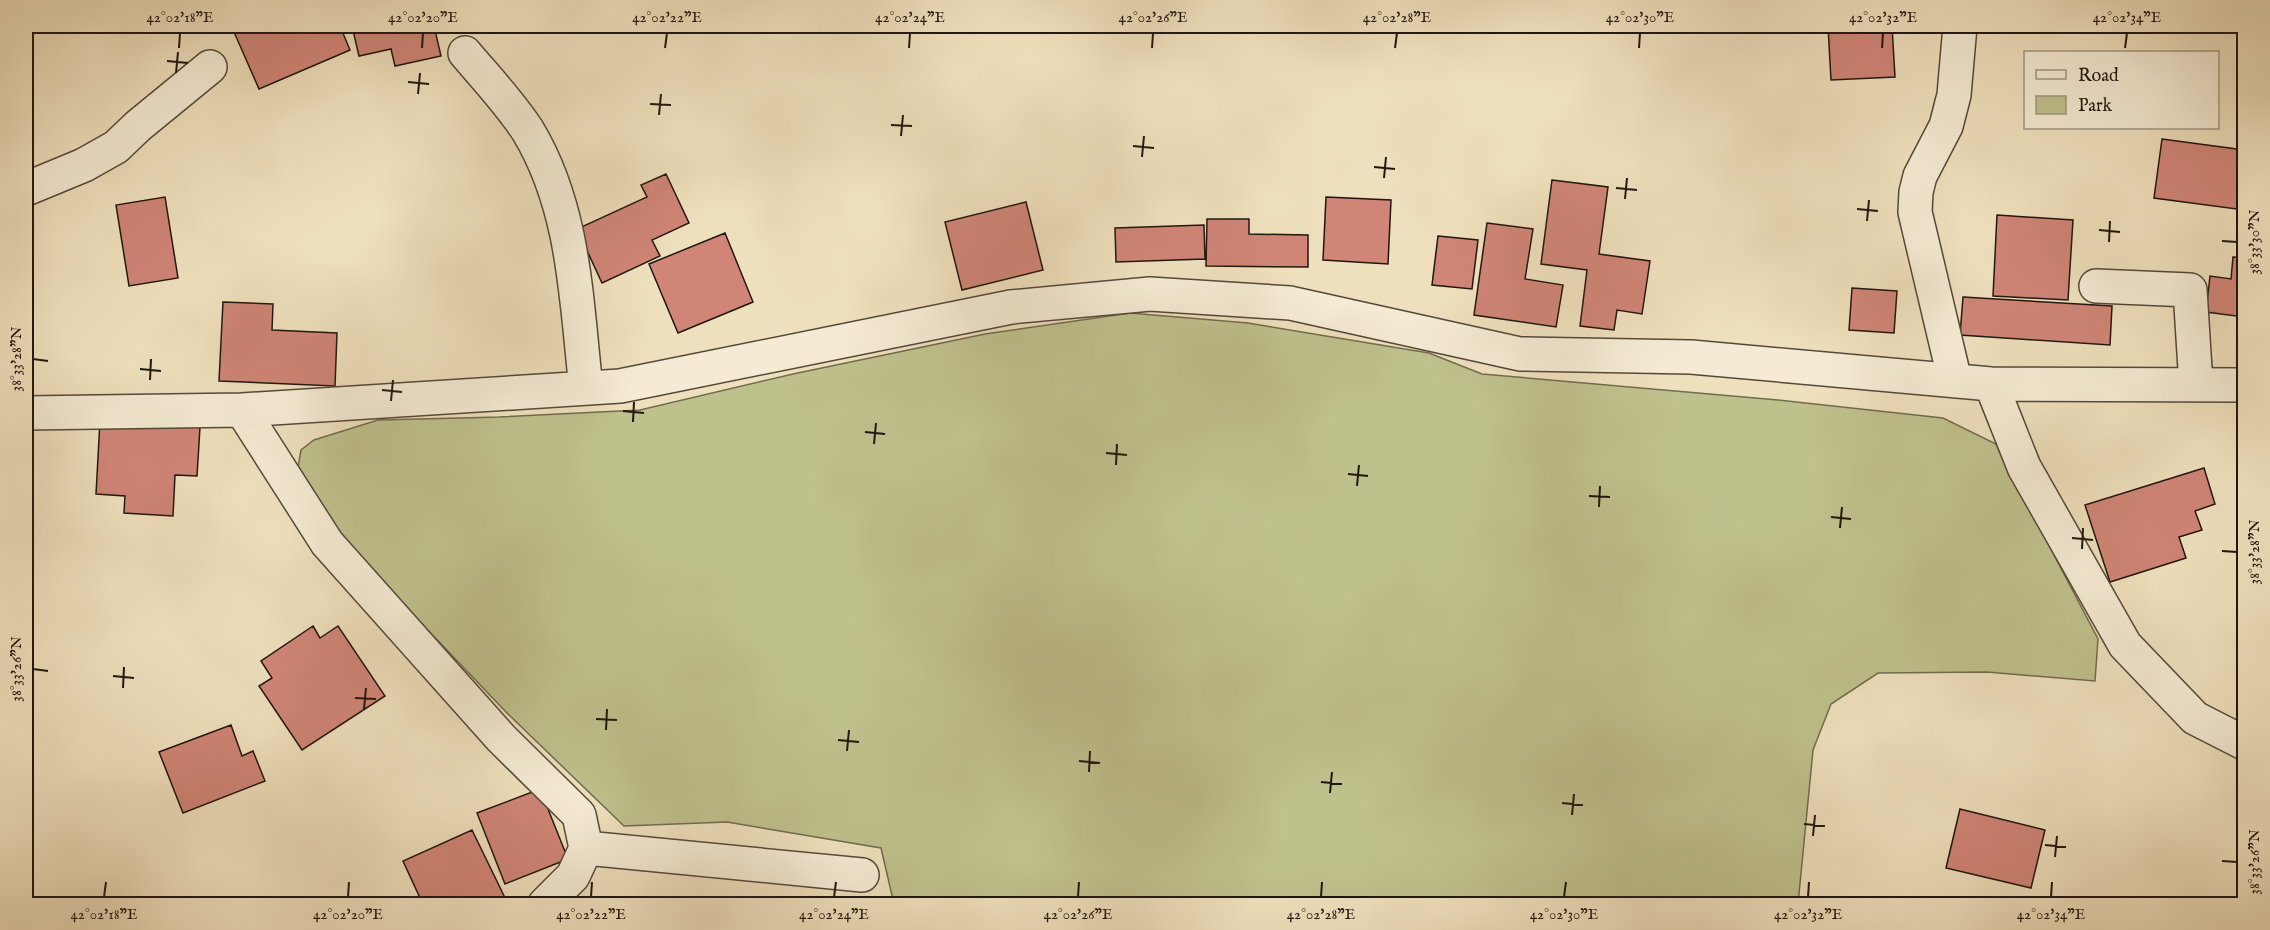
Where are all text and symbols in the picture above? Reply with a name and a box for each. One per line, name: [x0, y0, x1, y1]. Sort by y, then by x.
text: 42°02'18"E: [146, 8, 214, 27]
text: 42°02'20"E: [388, 8, 458, 27]
text: 42°02'22"E: [632, 8, 702, 27]
text: 42°02'24"E: [875, 8, 945, 27]
text: 42°02'26"E: [1119, 8, 1187, 27]
text: 42°02'28"E: [1363, 8, 1431, 27]
text: 42°02'30"E: [1606, 8, 1674, 27]
text: 42°02'32"E: [1849, 8, 1917, 27]
text: 42°02'34"E: [2093, 8, 2161, 27]
legend: [2024, 51, 2219, 129]
text: Road: [2078, 65, 2119, 88]
text: Park: [2078, 95, 2113, 118]
text: 38°33'30"N: [2245, 209, 2264, 274]
text: 38°33'28"N: [7, 327, 26, 391]
text: 38°33'28"N: [2245, 520, 2264, 584]
text: 38°33'26"N: [7, 636, 26, 702]
text: 38°33'26"N: [2245, 829, 2264, 895]
text: 42°02'18"E: [70, 905, 138, 924]
text: 42°02'20"E: [313, 905, 383, 924]
text: 42°02'22"E: [556, 905, 626, 924]
text: 42°02'24"E: [799, 905, 869, 924]
text: 42°02'26"E: [1044, 905, 1112, 924]
text: 42°02'28"E: [1287, 905, 1355, 924]
text: 42°02'30"E: [1530, 905, 1598, 924]
text: 42°02'32"E: [1774, 905, 1842, 924]
text: 42°02'34"E: [2017, 905, 2085, 924]

